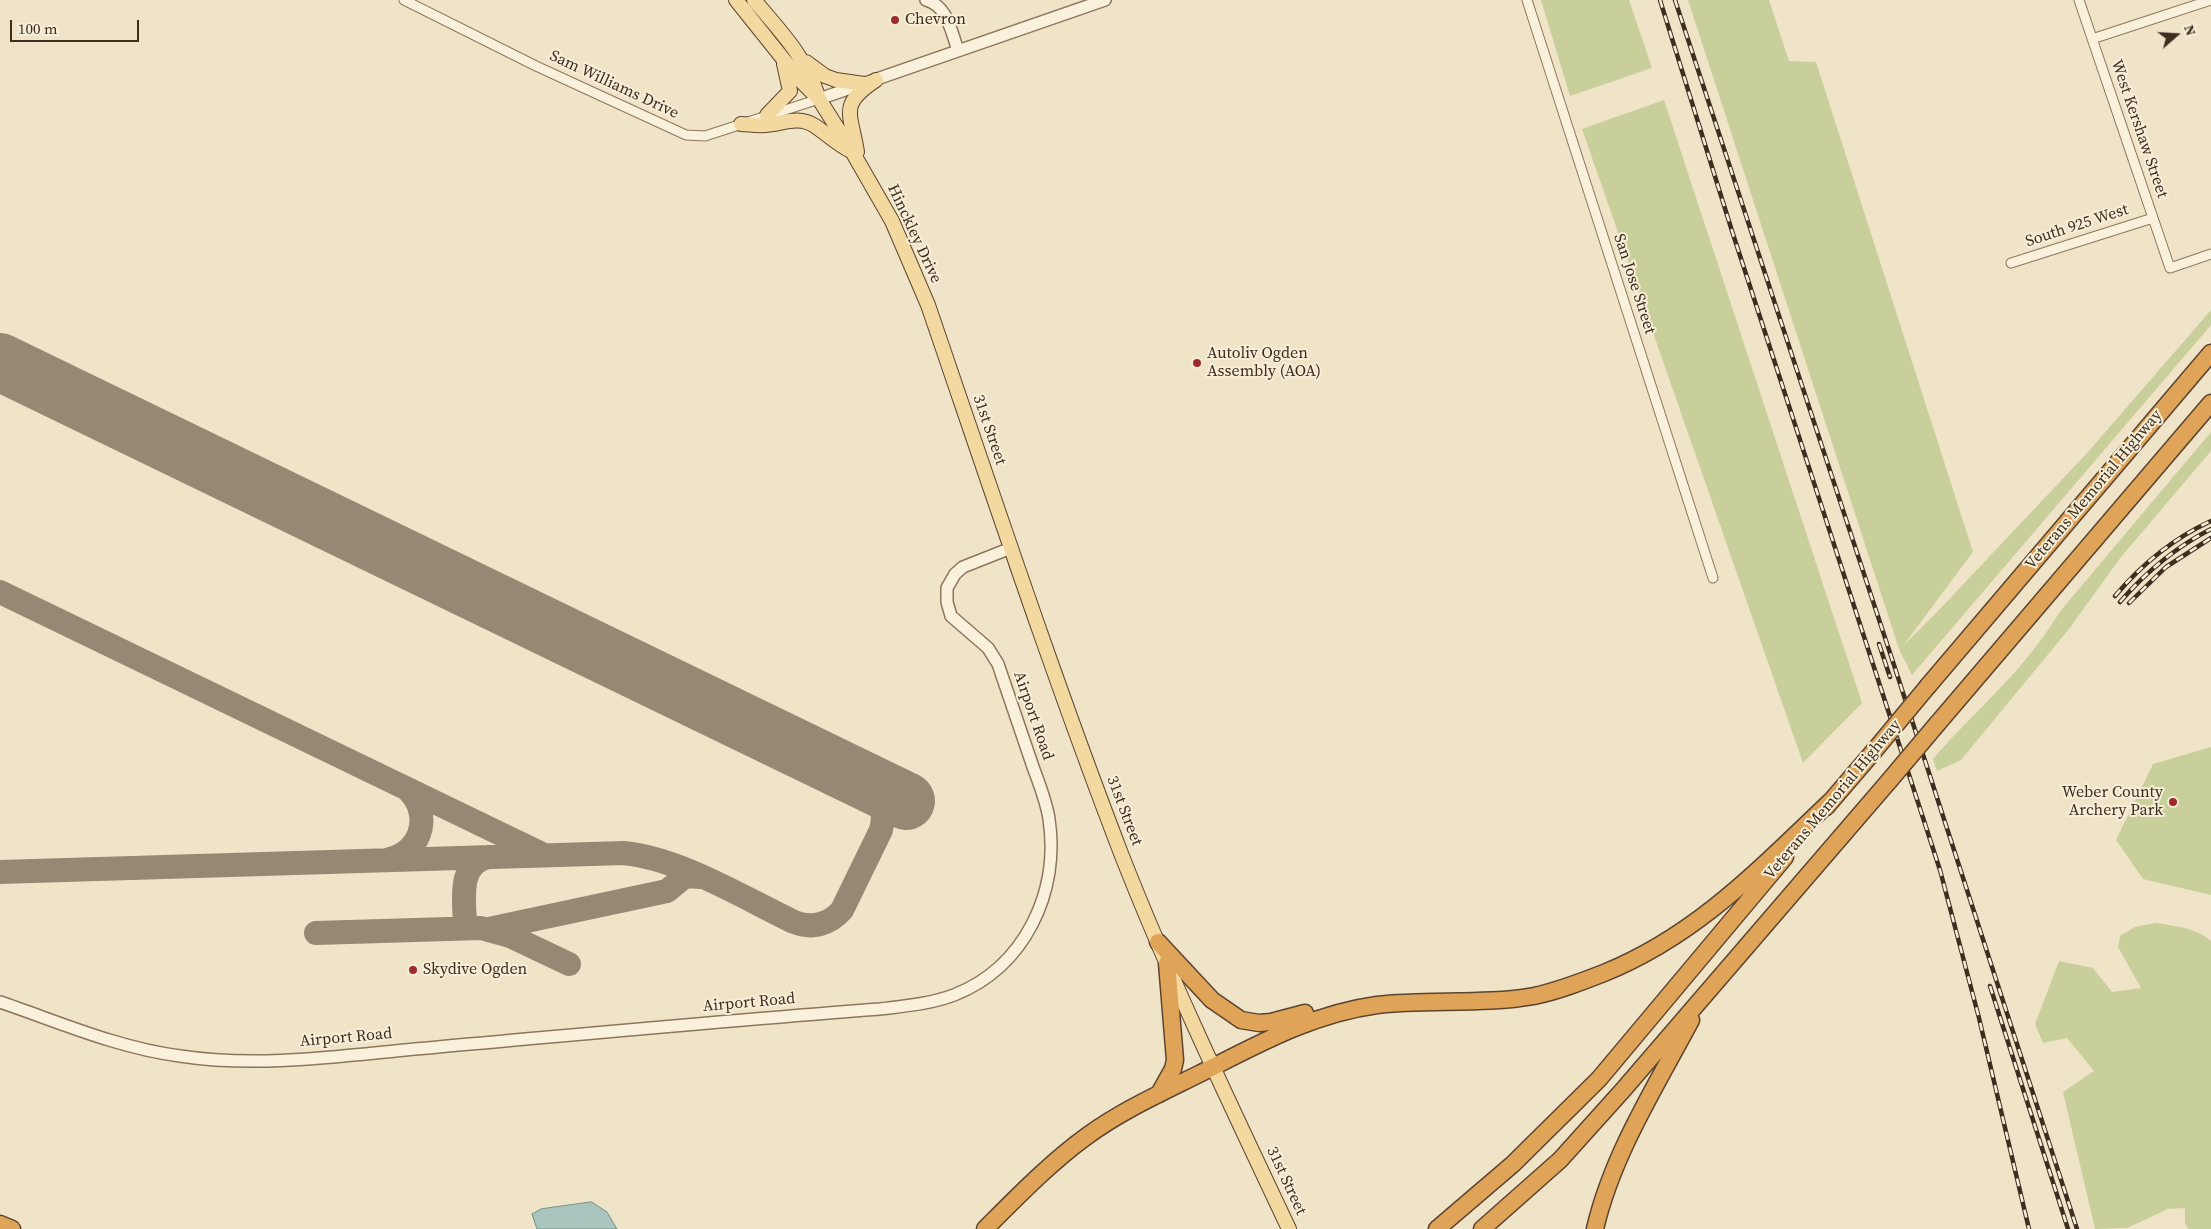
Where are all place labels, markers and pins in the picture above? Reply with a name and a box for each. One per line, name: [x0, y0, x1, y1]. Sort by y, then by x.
place label: Chevron: [905, 10, 966, 30]
marker: Chevron: [889, 14, 901, 26]
place label: Autoliv Ogden Assembly (AOA): [1207, 344, 1321, 382]
marker: Autoliv Ogden Assembly (AOA): [1191, 357, 1203, 369]
place label: Weber County Archery Park: [2062, 783, 2163, 821]
marker: Weber County Archery Park: [2167, 796, 2179, 808]
place label: Skydive Ogden: [423, 960, 527, 980]
marker: Skydive Ogden: [407, 964, 419, 976]

